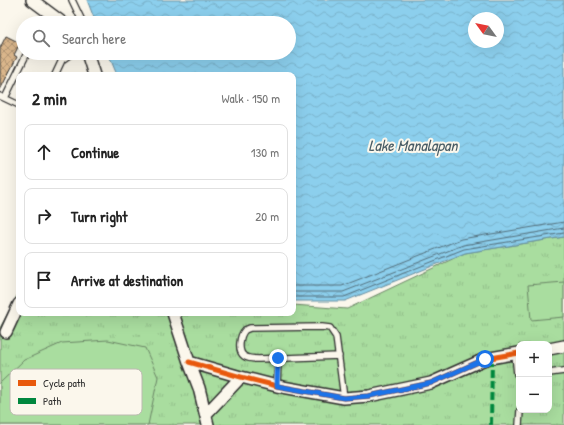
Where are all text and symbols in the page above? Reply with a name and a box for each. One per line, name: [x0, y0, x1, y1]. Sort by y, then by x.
north arrow: [468, 12, 504, 48]
search box: [16, 16, 296, 60]
icon: search: [30, 27, 52, 49]
text: Search here: [62, 28, 126, 49]
text: 2 min: [32, 87, 67, 110]
text: Walk · 150 m: [222, 89, 280, 107]
water label: Lake Manalapan: [368, 134, 459, 156]
icon: ahead: [33, 141, 55, 163]
text: Continue: [71, 142, 119, 163]
text: 130 m: [251, 143, 279, 161]
icon: right: [33, 205, 55, 227]
text: Turn right: [71, 206, 127, 227]
text: 20 m: [255, 207, 279, 225]
icon: arrive: [33, 269, 55, 291]
text: Arrive at destination: [71, 270, 183, 291]
map controls: [516, 341, 552, 413]
button: +: [516, 341, 552, 377]
route end: [269, 349, 287, 367]
route start: [476, 350, 494, 368]
legend: [10, 369, 142, 415]
text: Cycle path: [43, 376, 86, 390]
button: −: [516, 377, 552, 413]
text: Path: [43, 394, 61, 408]

